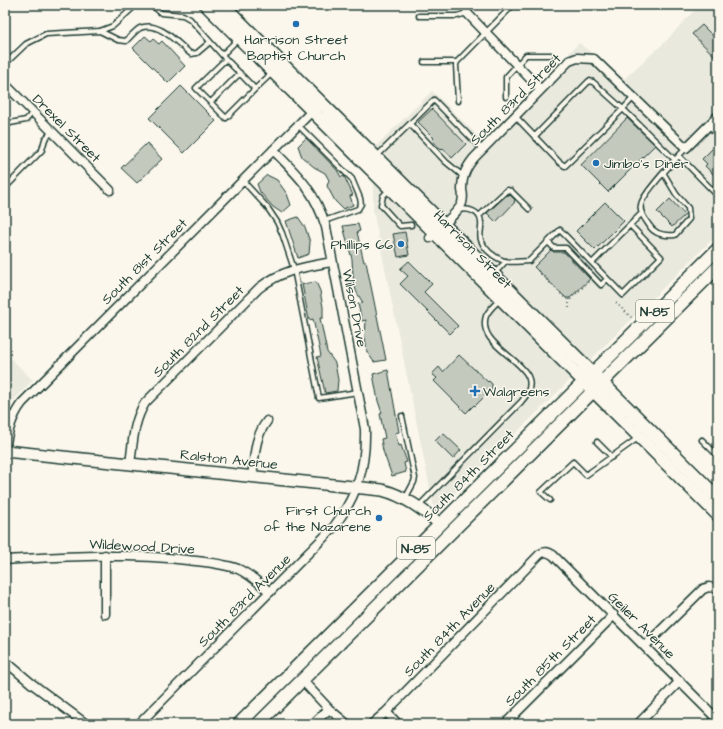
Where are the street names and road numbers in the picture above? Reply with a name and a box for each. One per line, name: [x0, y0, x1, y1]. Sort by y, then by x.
street label: South 83rd Street: [465, 49, 566, 150]
street label: Drexel Street: [28, 90, 105, 168]
street label: Harrison Street: [428, 206, 516, 294]
street label: South 81st Street: [97, 214, 193, 309]
street label: Wilson Drive: [337, 268, 371, 349]
street label: South 82nd Street: [148, 281, 249, 382]
road number: N-85: [636, 300, 674, 322]
street label: South 84th Street: [418, 425, 519, 526]
street label: Ralston Avenue: [179, 445, 279, 475]
street label: Wildewood Drive: [89, 534, 196, 560]
road number: N-85: [397, 537, 435, 559]
street label: South 83rd Avenue: [194, 549, 296, 652]
street label: South 84th Avenue: [399, 578, 500, 681]
street label: Geiler Avenue: [603, 588, 680, 664]
street label: South 85th Street: [500, 610, 601, 711]

